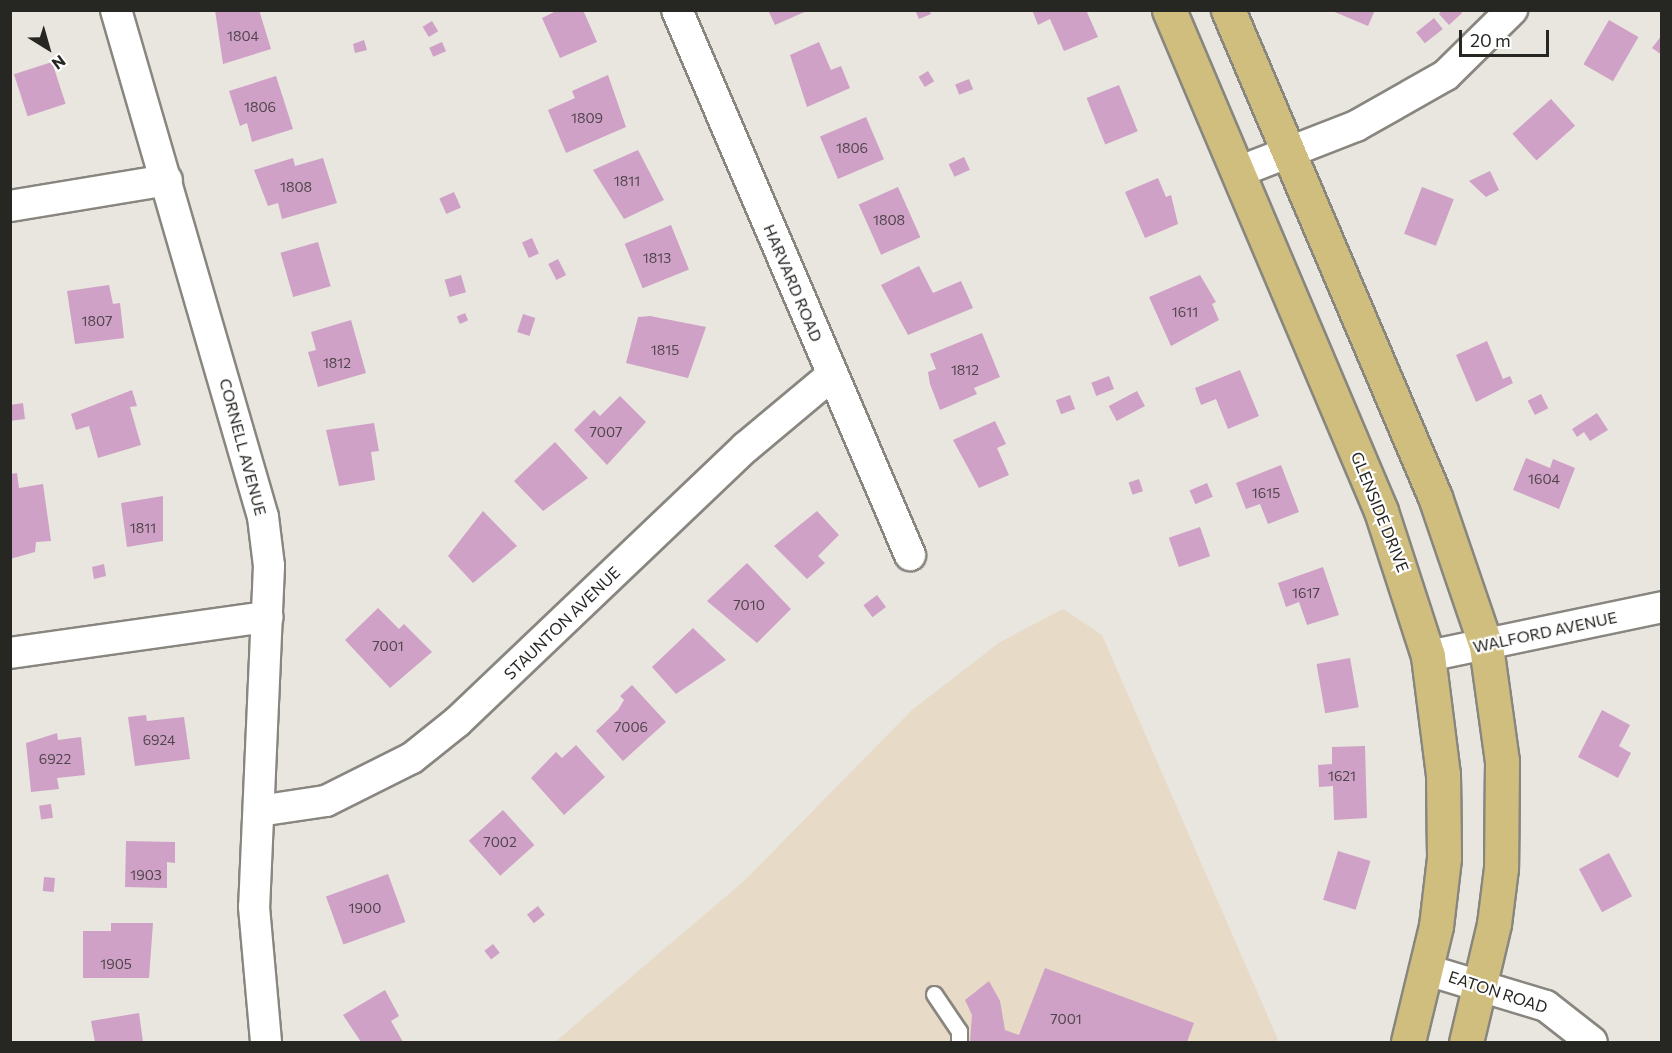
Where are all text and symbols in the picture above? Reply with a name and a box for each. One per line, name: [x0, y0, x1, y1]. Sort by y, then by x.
north arrow: [18, 18, 78, 78]
scale bar: [1462, 18, 1552, 56]
house number: 1804: [227, 28, 259, 44]
text: 20 m: [1470, 29, 1511, 51]
text: N: [49, 52, 70, 74]
house number: 1806: [244, 99, 276, 115]
house number: 1809: [571, 110, 603, 126]
house number: 1806: [836, 140, 868, 156]
house number: 1811: [614, 173, 640, 189]
house number: 1808: [280, 179, 312, 195]
house number: 1808: [873, 212, 905, 228]
street label: HARVARD ROAD: [760, 221, 826, 345]
house number: 1813: [643, 250, 671, 266]
house number: 1611: [1172, 304, 1198, 320]
house number: 1807: [82, 313, 112, 329]
house number: 1815: [651, 342, 679, 358]
house number: 1812: [323, 355, 351, 371]
house number: 1812: [951, 362, 979, 378]
street label: CORNELL AVENUE: [215, 376, 271, 518]
house number: 7007: [590, 424, 622, 440]
street label: GLENSIDE DRIVE: [1347, 449, 1413, 575]
house number: 1604: [1528, 471, 1560, 487]
house number: 1615: [1252, 485, 1280, 501]
house number: 1811: [130, 520, 156, 536]
street label: STAUNTON AVENUE: [500, 563, 624, 683]
house number: 1617: [1292, 585, 1320, 601]
house number: 7010: [733, 597, 765, 613]
street label: WALFORD AVENUE: [1471, 607, 1619, 657]
house number: 7001: [372, 638, 404, 654]
house number: 7006: [614, 719, 648, 735]
house number: 6924: [143, 732, 175, 748]
house number: 6922: [39, 751, 71, 767]
house number: 1621: [1328, 768, 1356, 784]
house number: 7002: [483, 834, 517, 850]
house number: 1903: [130, 867, 162, 883]
house number: 1900: [349, 900, 381, 916]
house number: 1905: [100, 956, 132, 972]
street label: EATON ROAD: [1446, 967, 1550, 1017]
house number: 7001: [1050, 1011, 1082, 1027]

